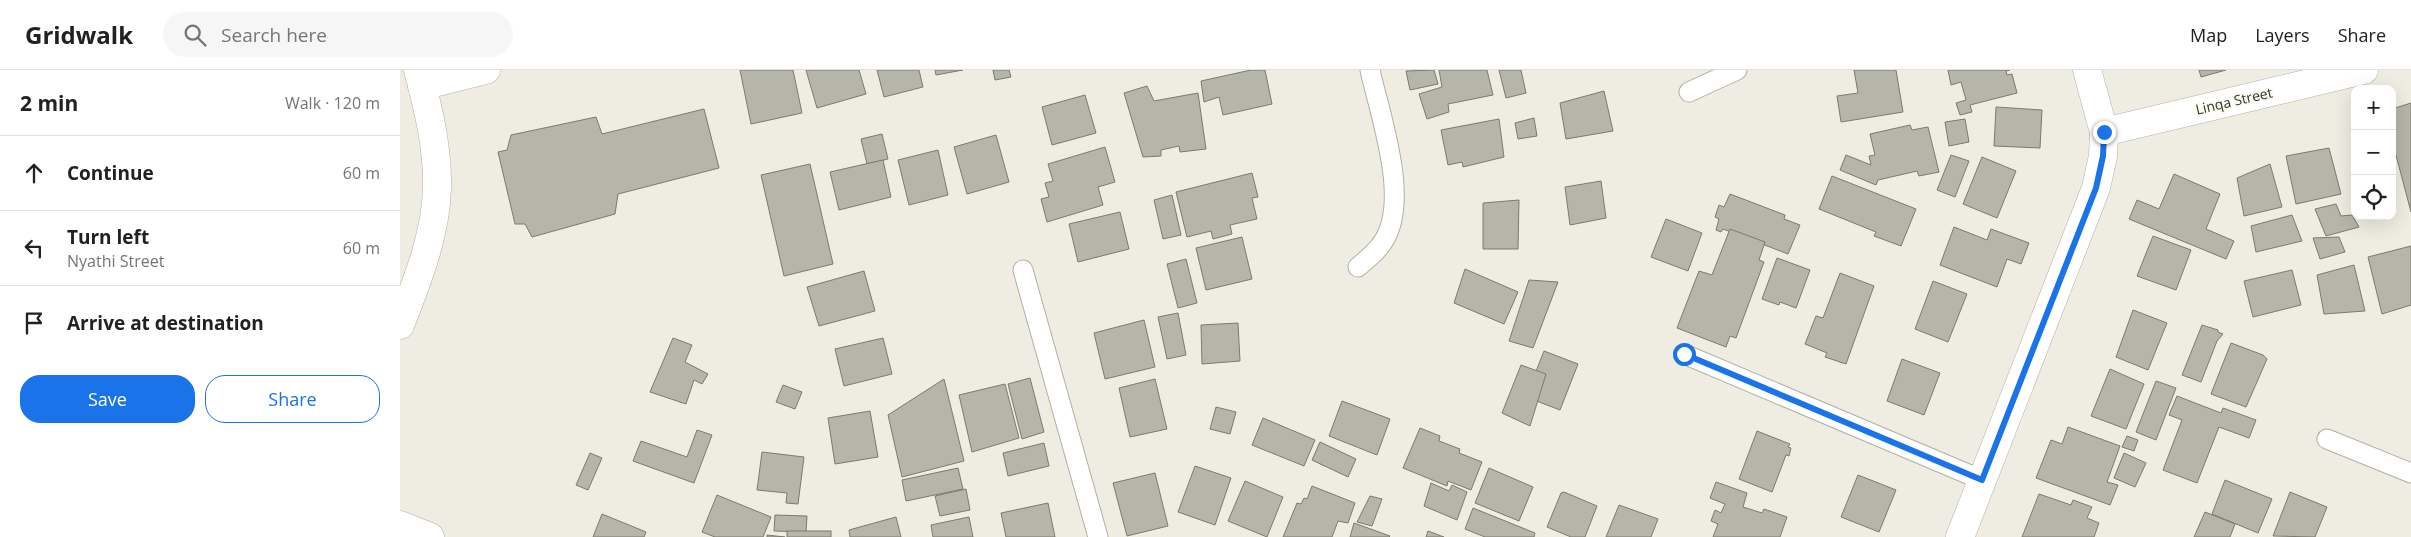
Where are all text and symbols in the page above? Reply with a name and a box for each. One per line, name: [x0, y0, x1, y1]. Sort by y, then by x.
search box: [163, 12, 513, 57]
text: Gridwalk: [25, 18, 133, 51]
icon: search: [181, 21, 209, 49]
text: Search here: [221, 22, 327, 48]
text: Map: [2190, 23, 2227, 47]
text: Layers: [2255, 23, 2310, 47]
text: Share: [2338, 23, 2386, 47]
street label: Linqa Street: [2193, 82, 2274, 119]
map controls: [2351, 85, 2396, 220]
button: +: [2351, 85, 2396, 130]
text: 2 min: [20, 89, 78, 117]
text: Walk · 120 m: [285, 92, 380, 114]
route end: [2093, 121, 2116, 144]
button: −: [2351, 130, 2396, 175]
icon: ahead: [20, 159, 48, 187]
text: Continue: [67, 160, 154, 186]
text: 60 m: [343, 162, 380, 184]
button: locate: [2351, 175, 2396, 220]
text: Turn left: [67, 224, 149, 250]
icon: left: [20, 234, 48, 262]
text: 60 m: [343, 237, 380, 259]
text: Nyathi Street: [67, 250, 164, 272]
icon: arrive: [20, 309, 48, 337]
text: Arrive at destination: [67, 310, 264, 336]
route start: [1673, 343, 1696, 366]
button: Save: [20, 375, 195, 423]
button: Share: [205, 375, 380, 423]

